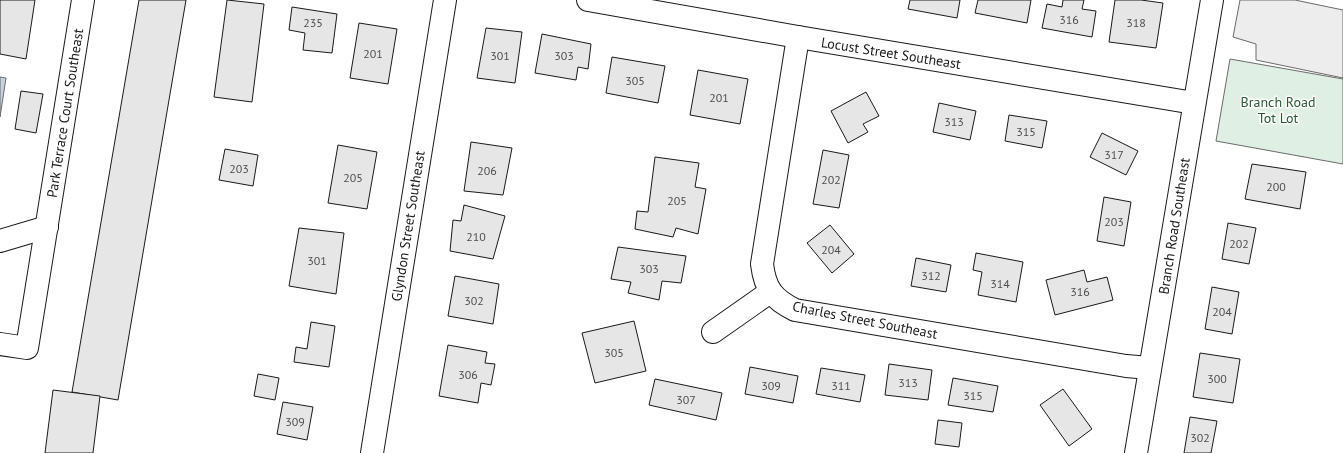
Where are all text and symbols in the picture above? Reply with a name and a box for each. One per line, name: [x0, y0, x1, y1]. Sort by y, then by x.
house number: 316: [1059, 12, 1079, 27]
house number: 235: [303, 15, 323, 30]
house number: 318: [1126, 15, 1146, 30]
street label: Park Terrace Court Southeast: [43, 27, 87, 199]
street label: Locust Street Southeast: [820, 33, 962, 73]
house number: 201: [363, 46, 383, 61]
house number: 301: [490, 48, 510, 63]
house number: 303: [554, 48, 574, 63]
house number: 305: [625, 73, 645, 88]
house number: 201: [709, 90, 729, 105]
park label: Branch Road Tot Lot: [1241, 93, 1315, 127]
house number: 313: [944, 114, 964, 129]
house number: 315: [1016, 124, 1036, 139]
house number: 317: [1104, 147, 1124, 162]
street label: Glyndon Street Southeast: [387, 149, 429, 303]
street label: Branch Road Southeast: [1154, 156, 1194, 296]
house number: 203: [229, 161, 249, 176]
house number: 206: [477, 163, 497, 178]
house number: 205: [343, 170, 363, 185]
house number: 202: [821, 172, 841, 187]
house number: 200: [1266, 179, 1286, 194]
house number: 205: [667, 193, 687, 208]
house number: 203: [1104, 214, 1124, 229]
house number: 210: [466, 229, 486, 244]
house number: 202: [1229, 236, 1249, 251]
house number: 204: [821, 242, 841, 257]
house number: 301: [307, 253, 327, 268]
house number: 303: [639, 261, 659, 276]
house number: 312: [921, 268, 941, 283]
house number: 314: [990, 276, 1010, 291]
house number: 316: [1070, 284, 1090, 299]
house number: 302: [464, 293, 484, 308]
street label: Charles Street Southeast: [791, 297, 939, 343]
house number: 204: [1212, 304, 1232, 319]
house number: 305: [604, 345, 624, 360]
house number: 306: [458, 367, 478, 382]
house number: 300: [1207, 371, 1227, 386]
house number: 313: [898, 375, 918, 390]
house number: 309: [761, 378, 781, 393]
house number: 311: [831, 378, 851, 393]
house number: 315: [963, 388, 983, 403]
house number: 307: [676, 392, 696, 407]
house number: 309: [285, 414, 305, 429]
house number: 302: [1190, 430, 1210, 445]

